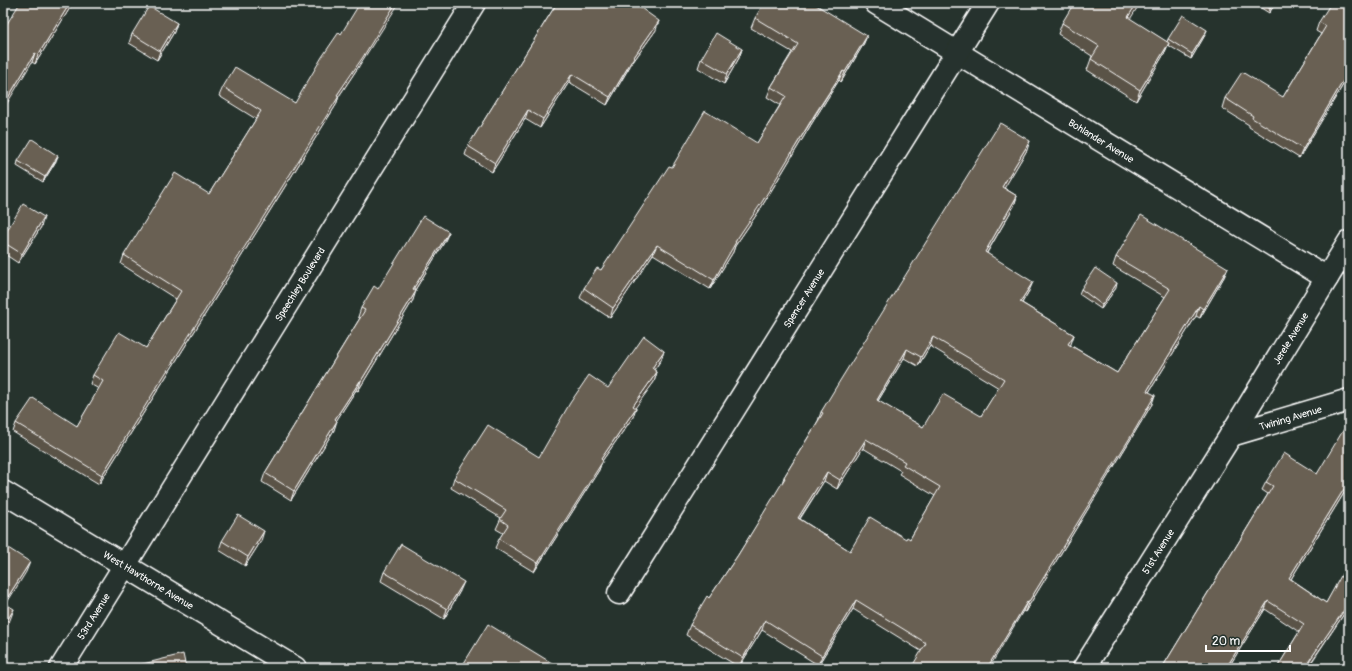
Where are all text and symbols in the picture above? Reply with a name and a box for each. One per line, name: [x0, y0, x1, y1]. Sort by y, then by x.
street label: Bohlander Avenue: [1066, 117, 1136, 166]
street label: Speechley Boulevard: [273, 245, 328, 324]
street label: Spencer Avenue: [781, 267, 827, 330]
street label: Jerele Avenue: [1271, 311, 1311, 367]
street label: Twining Avenue: [1258, 403, 1323, 433]
street label: 51st Avenue: [1140, 527, 1177, 577]
street label: West Hawthorne Avenue: [101, 549, 195, 612]
street label: 53rd Avenue: [75, 591, 113, 642]
scale bar: [1206, 627, 1290, 653]
text: 20 m: [1212, 634, 1241, 649]

